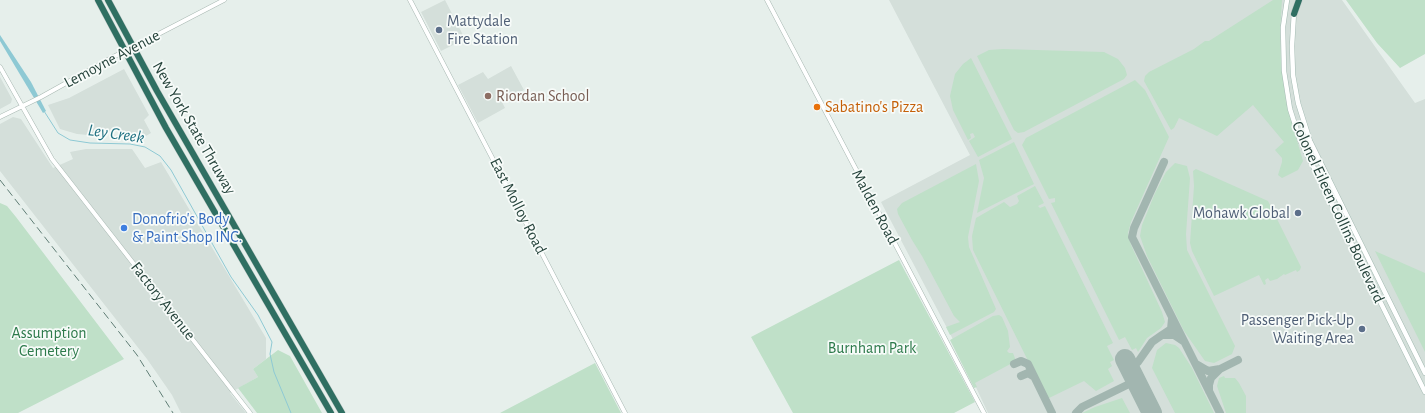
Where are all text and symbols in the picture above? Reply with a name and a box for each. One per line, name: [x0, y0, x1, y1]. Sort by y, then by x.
place label: Mattydale Fire Station: [447, 11, 518, 49]
marker: Mattydale Fire Station: [434, 25, 444, 35]
street label: Lemoyne Avenue: [61, 26, 163, 92]
street label: New York State Thruway: [148, 58, 240, 198]
place label: Riordan School: [496, 86, 589, 106]
marker: Riordan School: [483, 91, 493, 101]
place label: Sabatino's Pizza: [825, 97, 923, 117]
marker: Sabatino's Pizza: [812, 102, 822, 112]
street label: Colonel Eileen Collins Boulevard: [1287, 118, 1389, 306]
water label: Ley Creek: [86, 120, 146, 148]
street label: East Molloy Road: [486, 155, 550, 257]
street label: Malden Road: [847, 166, 903, 248]
place label: Mohawk Global: [1193, 203, 1290, 223]
marker: Mohawk Global: [1293, 208, 1303, 218]
place label: Donofrio's Body & Paint Shop INC.: [132, 209, 242, 247]
marker: Donofrio's Body & Paint Shop INC.: [119, 223, 129, 233]
street label: Factory Avenue: [126, 258, 200, 344]
place label: Passenger Pick-Up Waiting Area: [1241, 310, 1354, 348]
park label: Assumption Cemetery: [12, 323, 86, 361]
marker: Passenger Pick-Up Waiting Area: [1357, 324, 1367, 334]
park label: Burnham Park: [828, 338, 916, 358]

